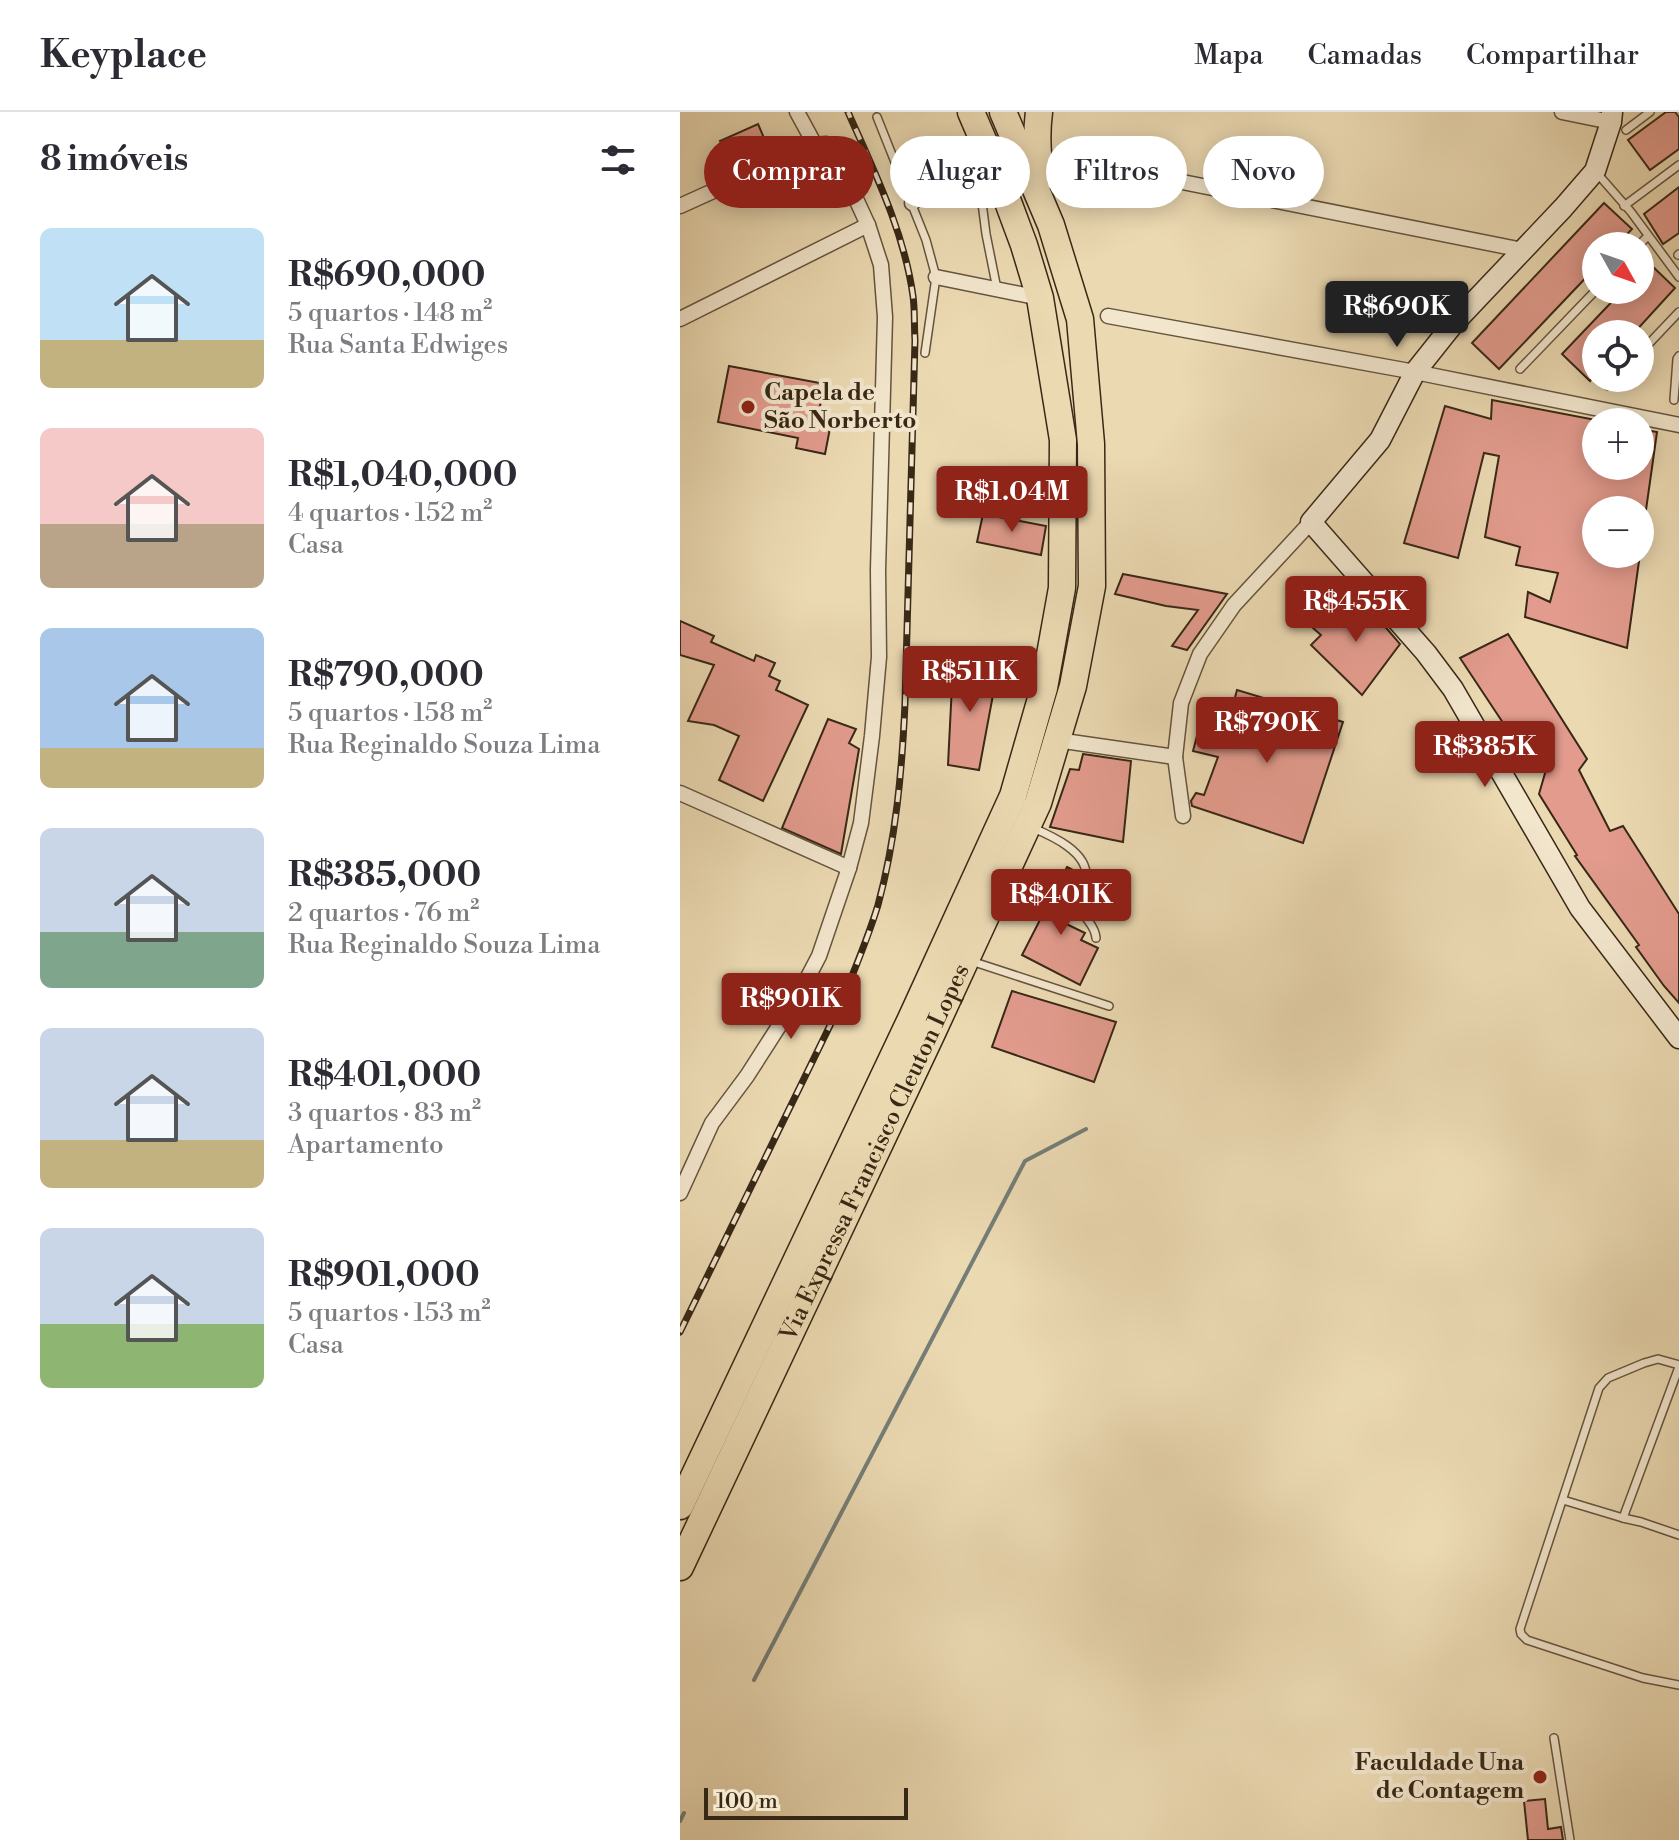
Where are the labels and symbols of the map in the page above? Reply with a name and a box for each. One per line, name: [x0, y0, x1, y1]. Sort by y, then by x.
north arrow: [1582, 232, 1654, 304]
pin: R$690K: [1332, 281, 1462, 349]
place label: Capela de São Norberto: [764, 378, 916, 436]
marker: Capela de São Norberto: [739, 398, 757, 416]
pin: R$1.04M: [938, 466, 1086, 534]
pin: R$455K: [1291, 576, 1421, 644]
pin: R$511K: [905, 646, 1035, 714]
pin: R$790K: [1202, 697, 1332, 765]
pin: R$385K: [1420, 721, 1550, 789]
pin: R$401K: [996, 869, 1126, 937]
street label: Via Expressa Francisco Cleuton Lopes: [773, 959, 977, 1347]
pin: R$901K: [726, 973, 856, 1041]
place label: Faculdade Una de Contagem: [1355, 1748, 1525, 1806]
marker: Faculdade Una de Contagem: [1531, 1768, 1549, 1786]
scale bar: [704, 1784, 908, 1820]

